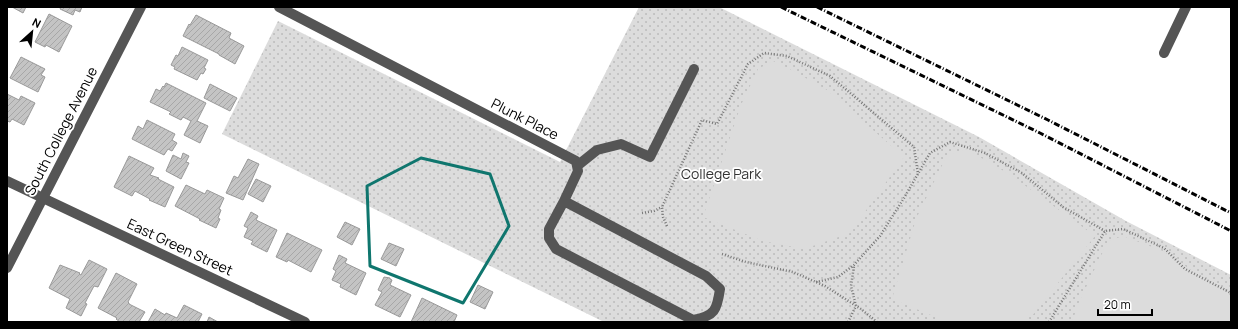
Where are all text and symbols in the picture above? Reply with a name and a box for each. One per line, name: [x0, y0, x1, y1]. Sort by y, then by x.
north arrow: [12, 12, 52, 52]
text: N: [30, 14, 44, 31]
street label: South College Avenue: [20, 63, 101, 198]
street label: Plunk Place: [488, 93, 562, 144]
park label: College Park: [681, 164, 762, 183]
street label: East Green Street: [124, 214, 237, 280]
scale bar: [1098, 291, 1152, 317]
text: 20 m: [1104, 296, 1131, 313]

